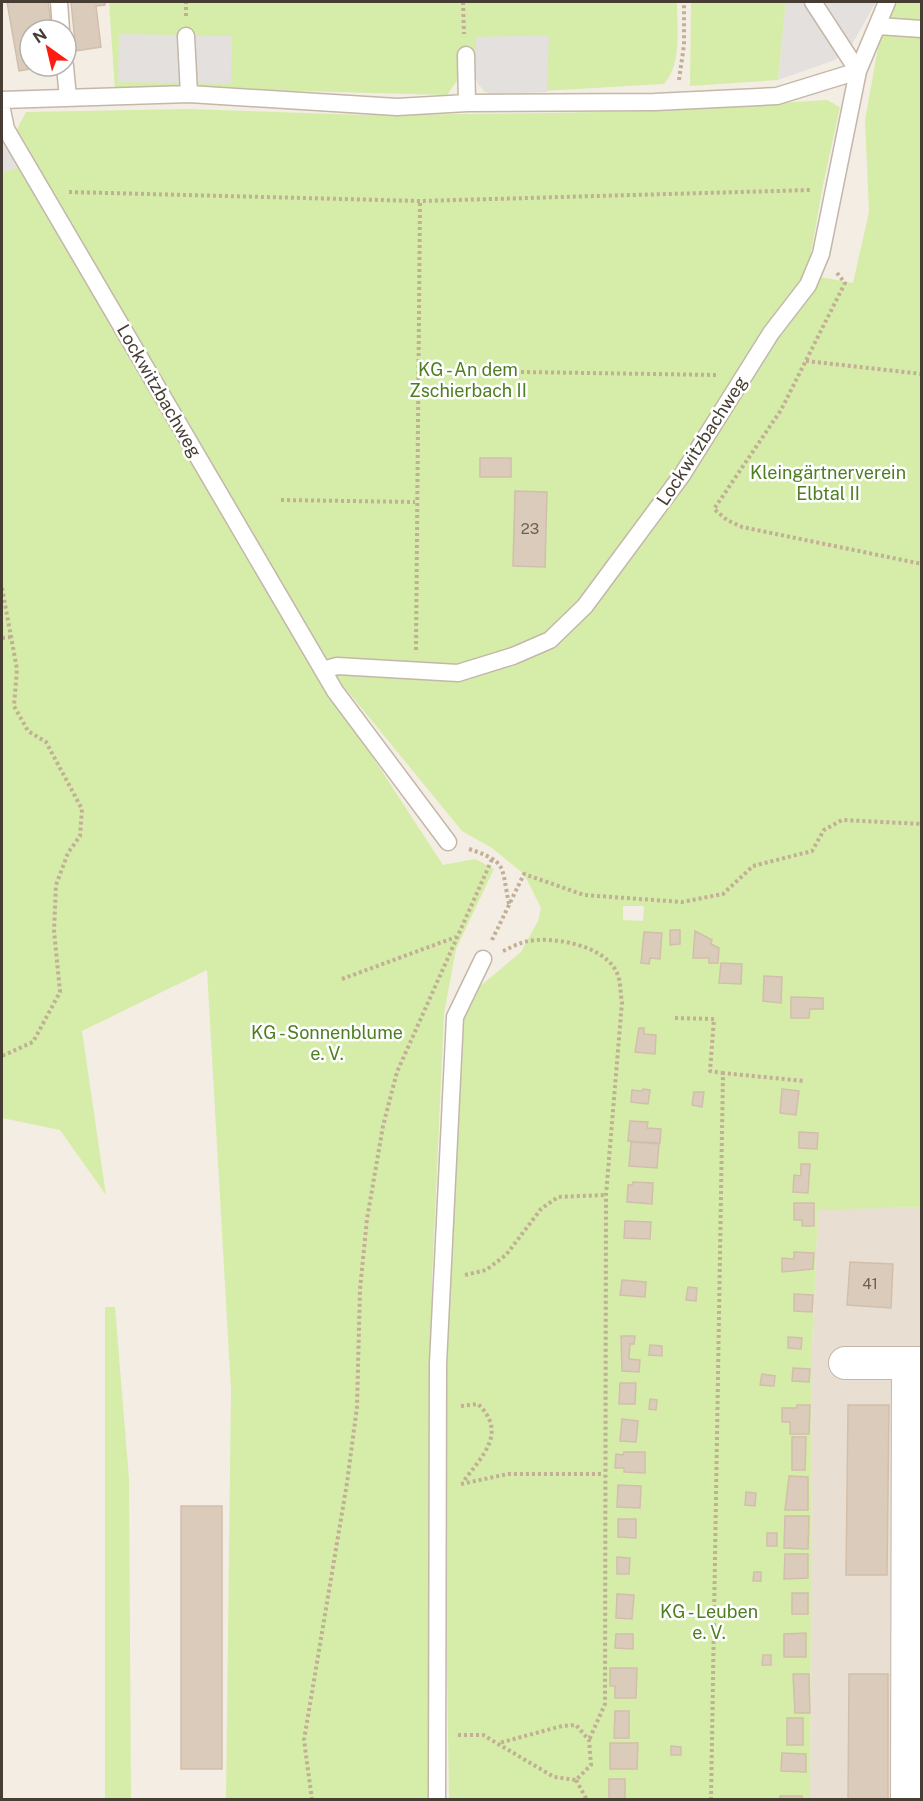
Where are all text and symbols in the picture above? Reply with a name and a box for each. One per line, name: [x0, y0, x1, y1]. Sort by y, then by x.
north arrow: [18, 18, 78, 78]
text: N: [29, 25, 50, 47]
street label: Lockwitzbachweg: [113, 321, 206, 461]
park label: KG - An dem Zschierbach II: [409, 359, 527, 401]
street label: Lockwitzbachweg: [652, 372, 751, 509]
park label: Kleingärtnerverein Elbtal II: [750, 462, 906, 504]
house number: 23: [521, 520, 539, 537]
park label: KG - Sonnenblume e. V.: [251, 1022, 403, 1064]
house number: 41: [862, 1275, 878, 1292]
park label: KG - Leuben e. V.: [660, 1601, 758, 1643]

